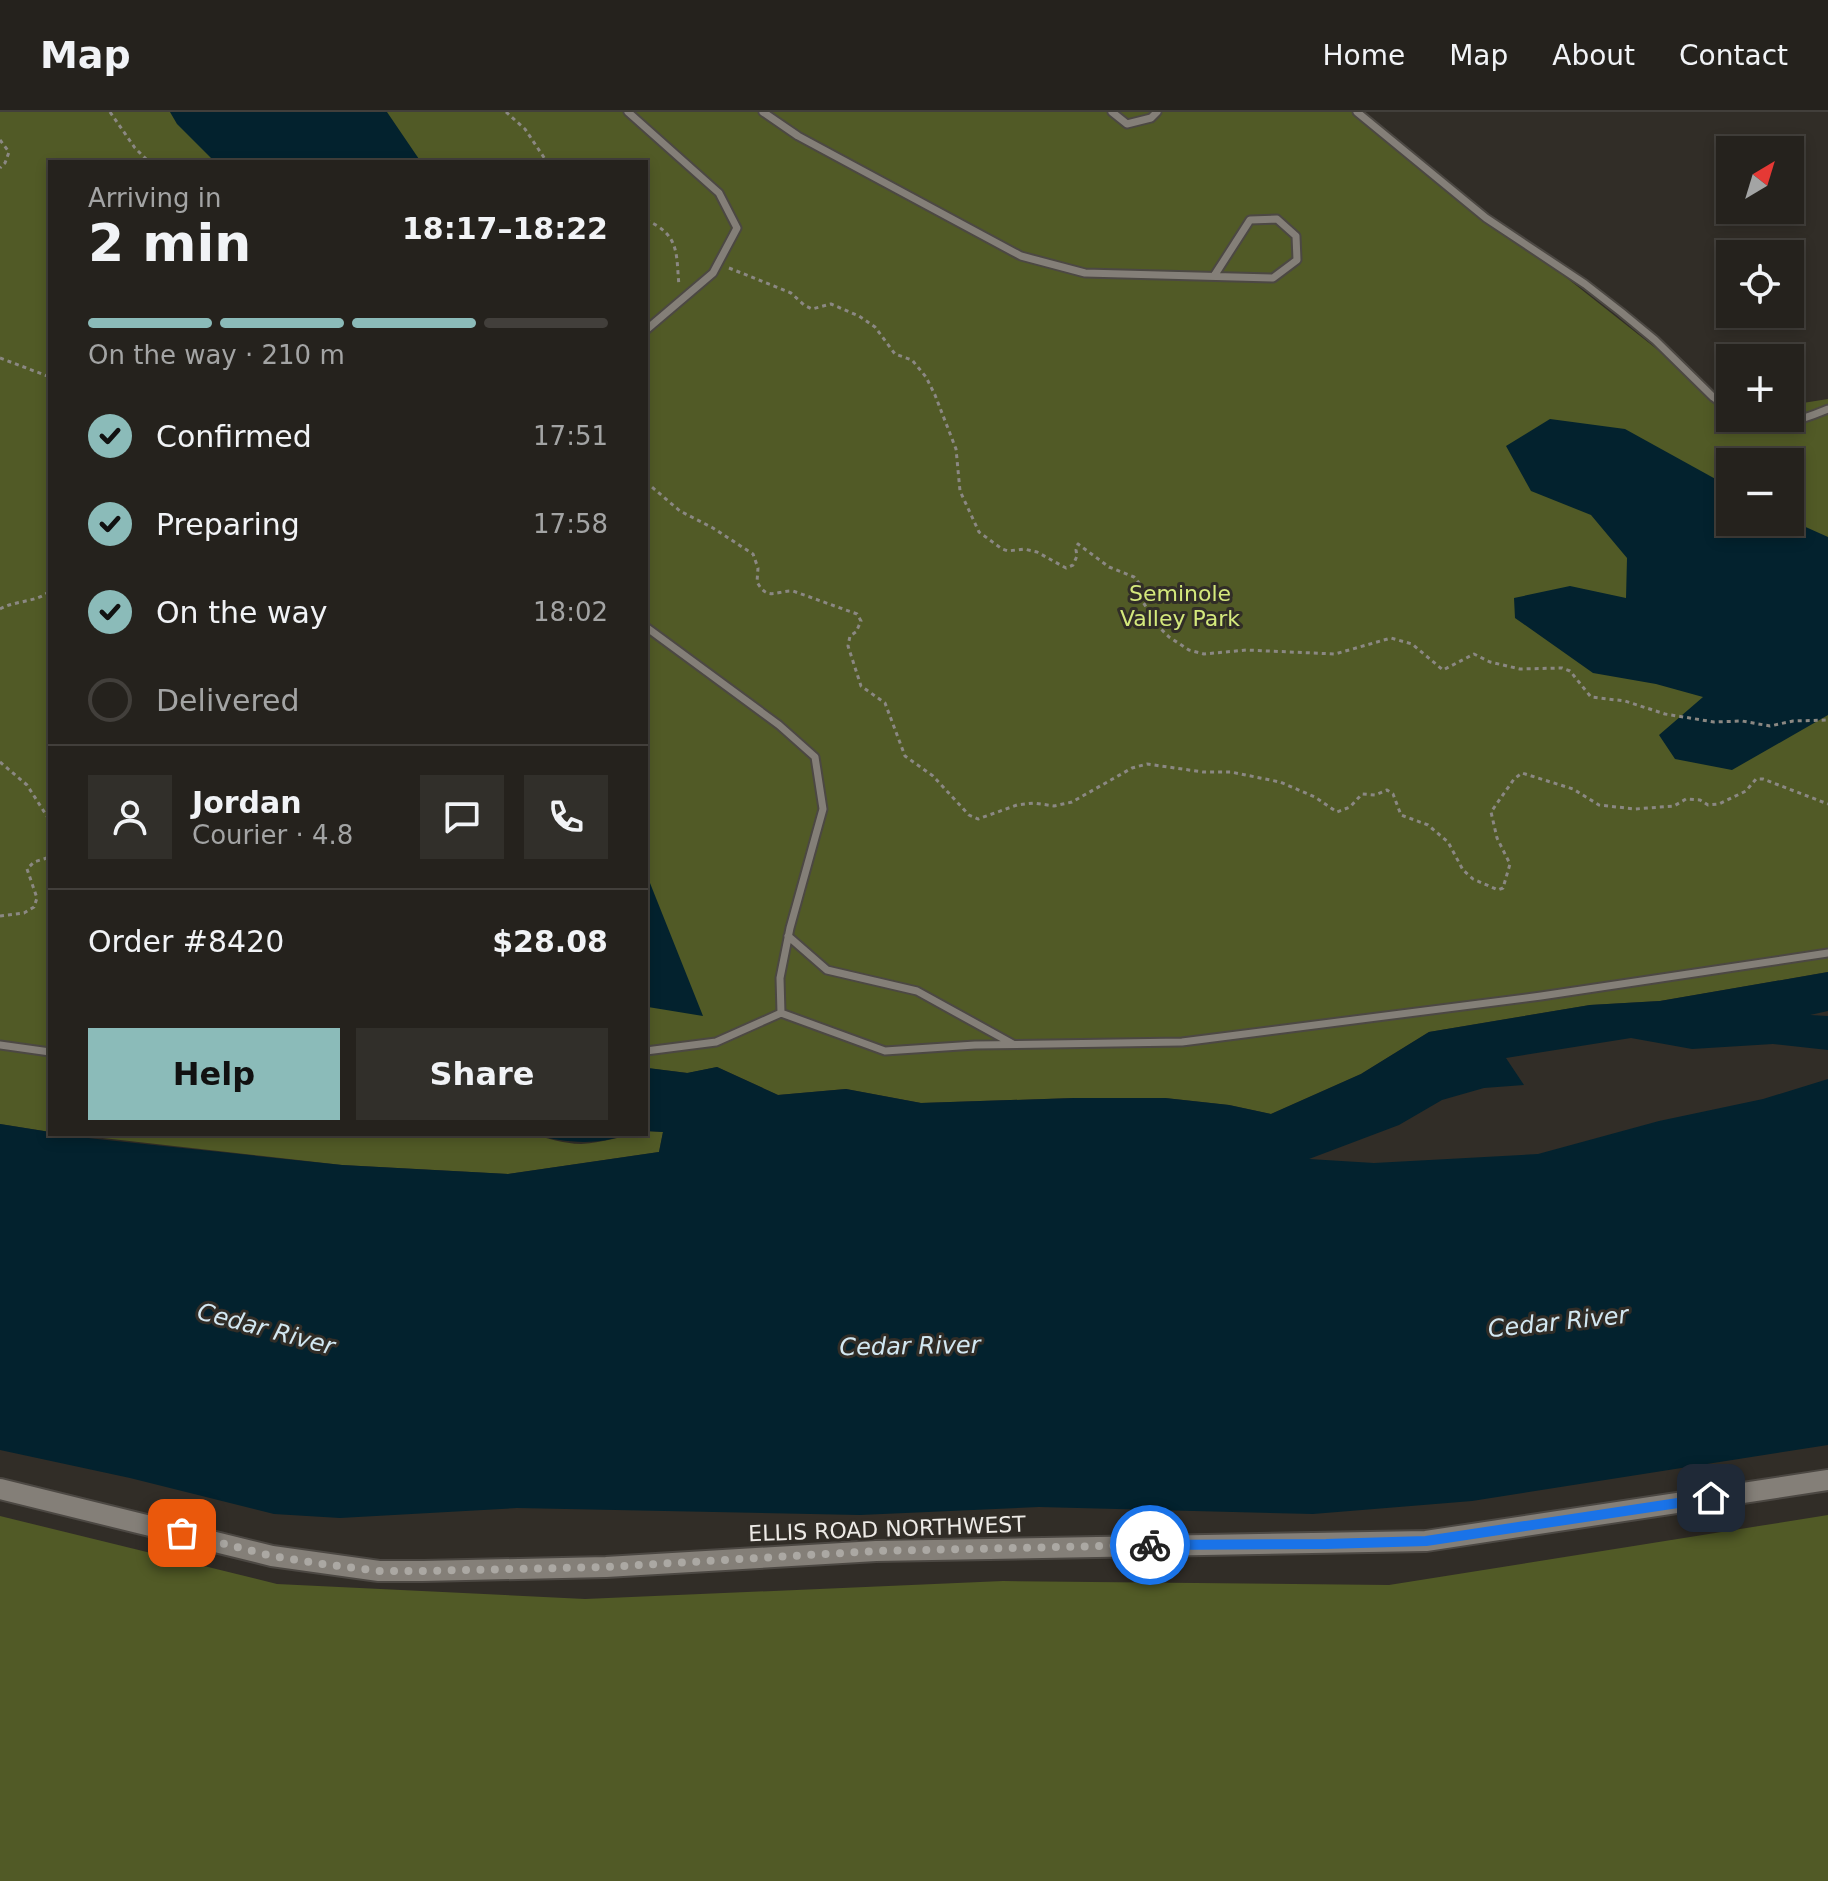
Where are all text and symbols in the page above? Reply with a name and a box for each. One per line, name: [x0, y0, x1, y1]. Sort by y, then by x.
text: Map: [40, 33, 131, 77]
text: Home: [1322, 39, 1405, 72]
text: Map: [1449, 39, 1508, 72]
text: About: [1552, 39, 1635, 72]
text: Contact: [1679, 39, 1788, 72]
north arrow: [1716, 136, 1804, 224]
map controls: [1716, 136, 1804, 536]
text: Arriving in: [88, 183, 222, 213]
text: 18:17–18:22: [402, 211, 608, 246]
text: 2 min: [88, 213, 251, 273]
button: locate: [1716, 240, 1804, 328]
text: On the way · 210 m: [88, 340, 345, 370]
button: +: [1716, 344, 1804, 432]
icon: check: [88, 414, 132, 458]
text: Confirmed: [156, 419, 312, 454]
text: 17:51: [533, 421, 608, 451]
button: −: [1716, 448, 1804, 536]
icon: check: [88, 502, 132, 546]
text: Preparing: [156, 507, 300, 542]
text: 17:58: [533, 509, 608, 539]
park label: Seminole Valley Park: [1120, 581, 1240, 631]
icon: check: [88, 590, 132, 634]
text: On the way: [156, 595, 328, 630]
text: 18:02: [533, 597, 608, 627]
text: Delivered: [156, 683, 300, 718]
button: person: [88, 775, 172, 859]
button: chat: [420, 775, 504, 859]
button: phone: [524, 775, 608, 859]
text: Jordan: [192, 785, 302, 820]
text: Courier · 4.8: [192, 820, 353, 850]
text: Order #8420: [88, 924, 284, 959]
text: $28.08: [492, 924, 608, 959]
button: Help: [88, 1028, 340, 1120]
button: Share: [356, 1028, 608, 1120]
water label: Cedar River: [194, 1297, 340, 1361]
water label: Cedar River: [1486, 1300, 1632, 1343]
water label: Cedar River: [839, 1331, 983, 1361]
pin: [1677, 1464, 1745, 1532]
icon: home: [1689, 1476, 1733, 1520]
pin: [148, 1499, 216, 1567]
courier: [1110, 1505, 1190, 1585]
icon: bag: [160, 1511, 204, 1555]
street label: ELLIS ROAD NORTHWEST: [748, 1512, 1027, 1546]
icon: bike: [1128, 1523, 1172, 1567]

